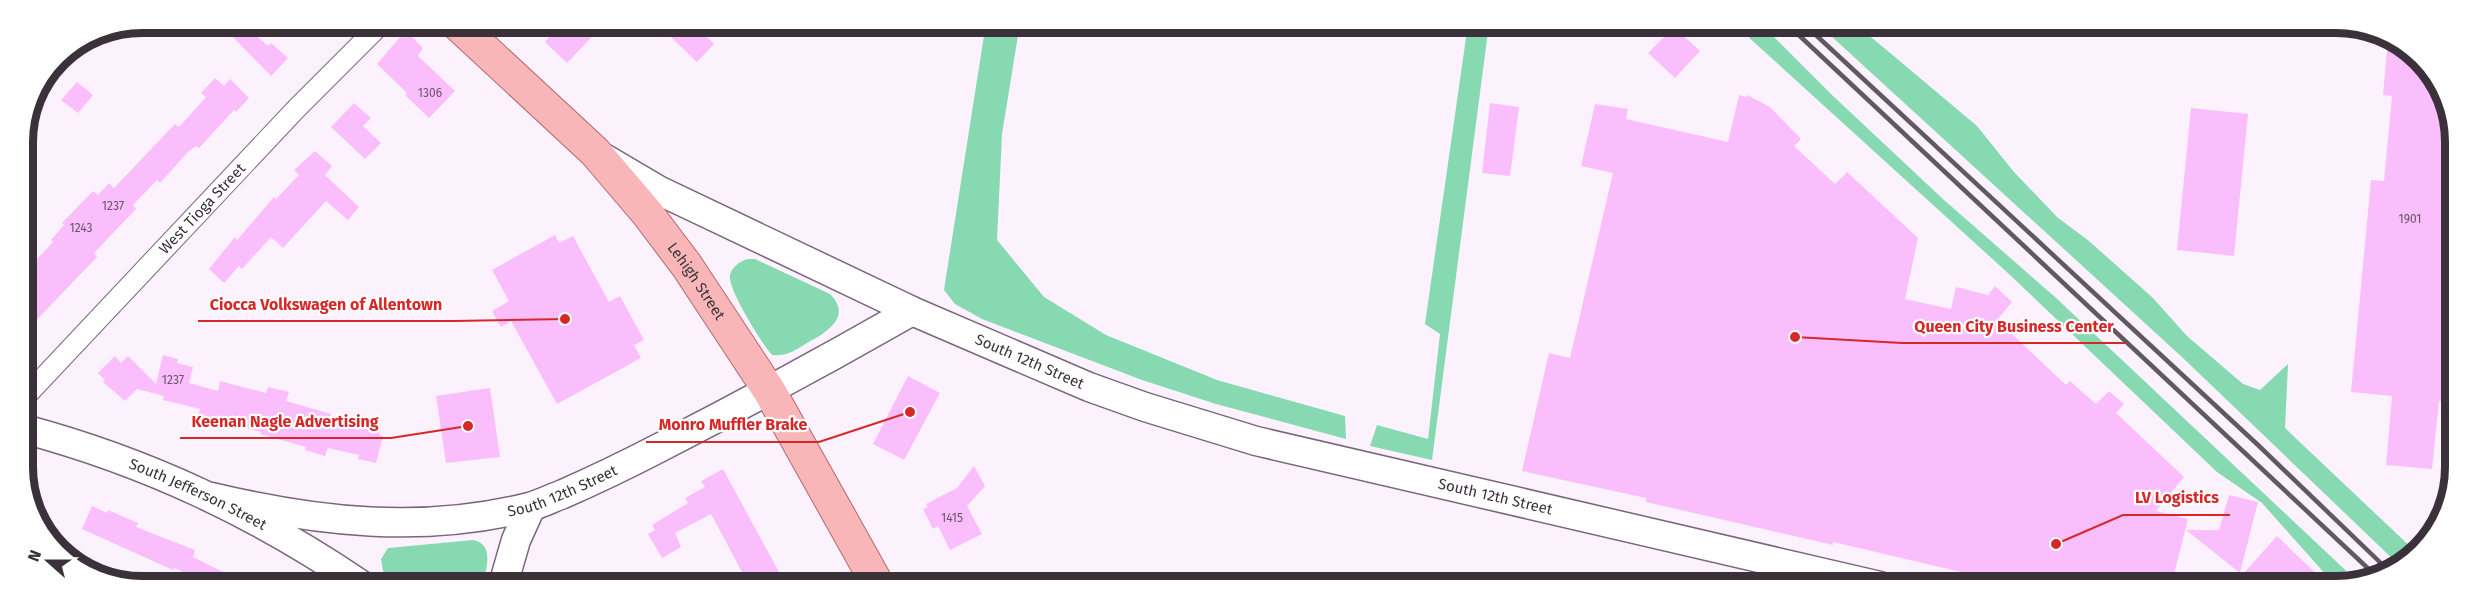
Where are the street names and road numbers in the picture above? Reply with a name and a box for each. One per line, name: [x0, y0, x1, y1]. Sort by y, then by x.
street label: West Tioga Street: [155, 159, 250, 258]
street label: Lehigh Street: [664, 239, 729, 324]
street label: South 12th Street: [972, 330, 1087, 393]
street label: South Jefferson Street: [127, 455, 270, 534]
street label: South 12th Street: [506, 461, 621, 521]
street label: South 12th Street: [1436, 475, 1555, 519]

